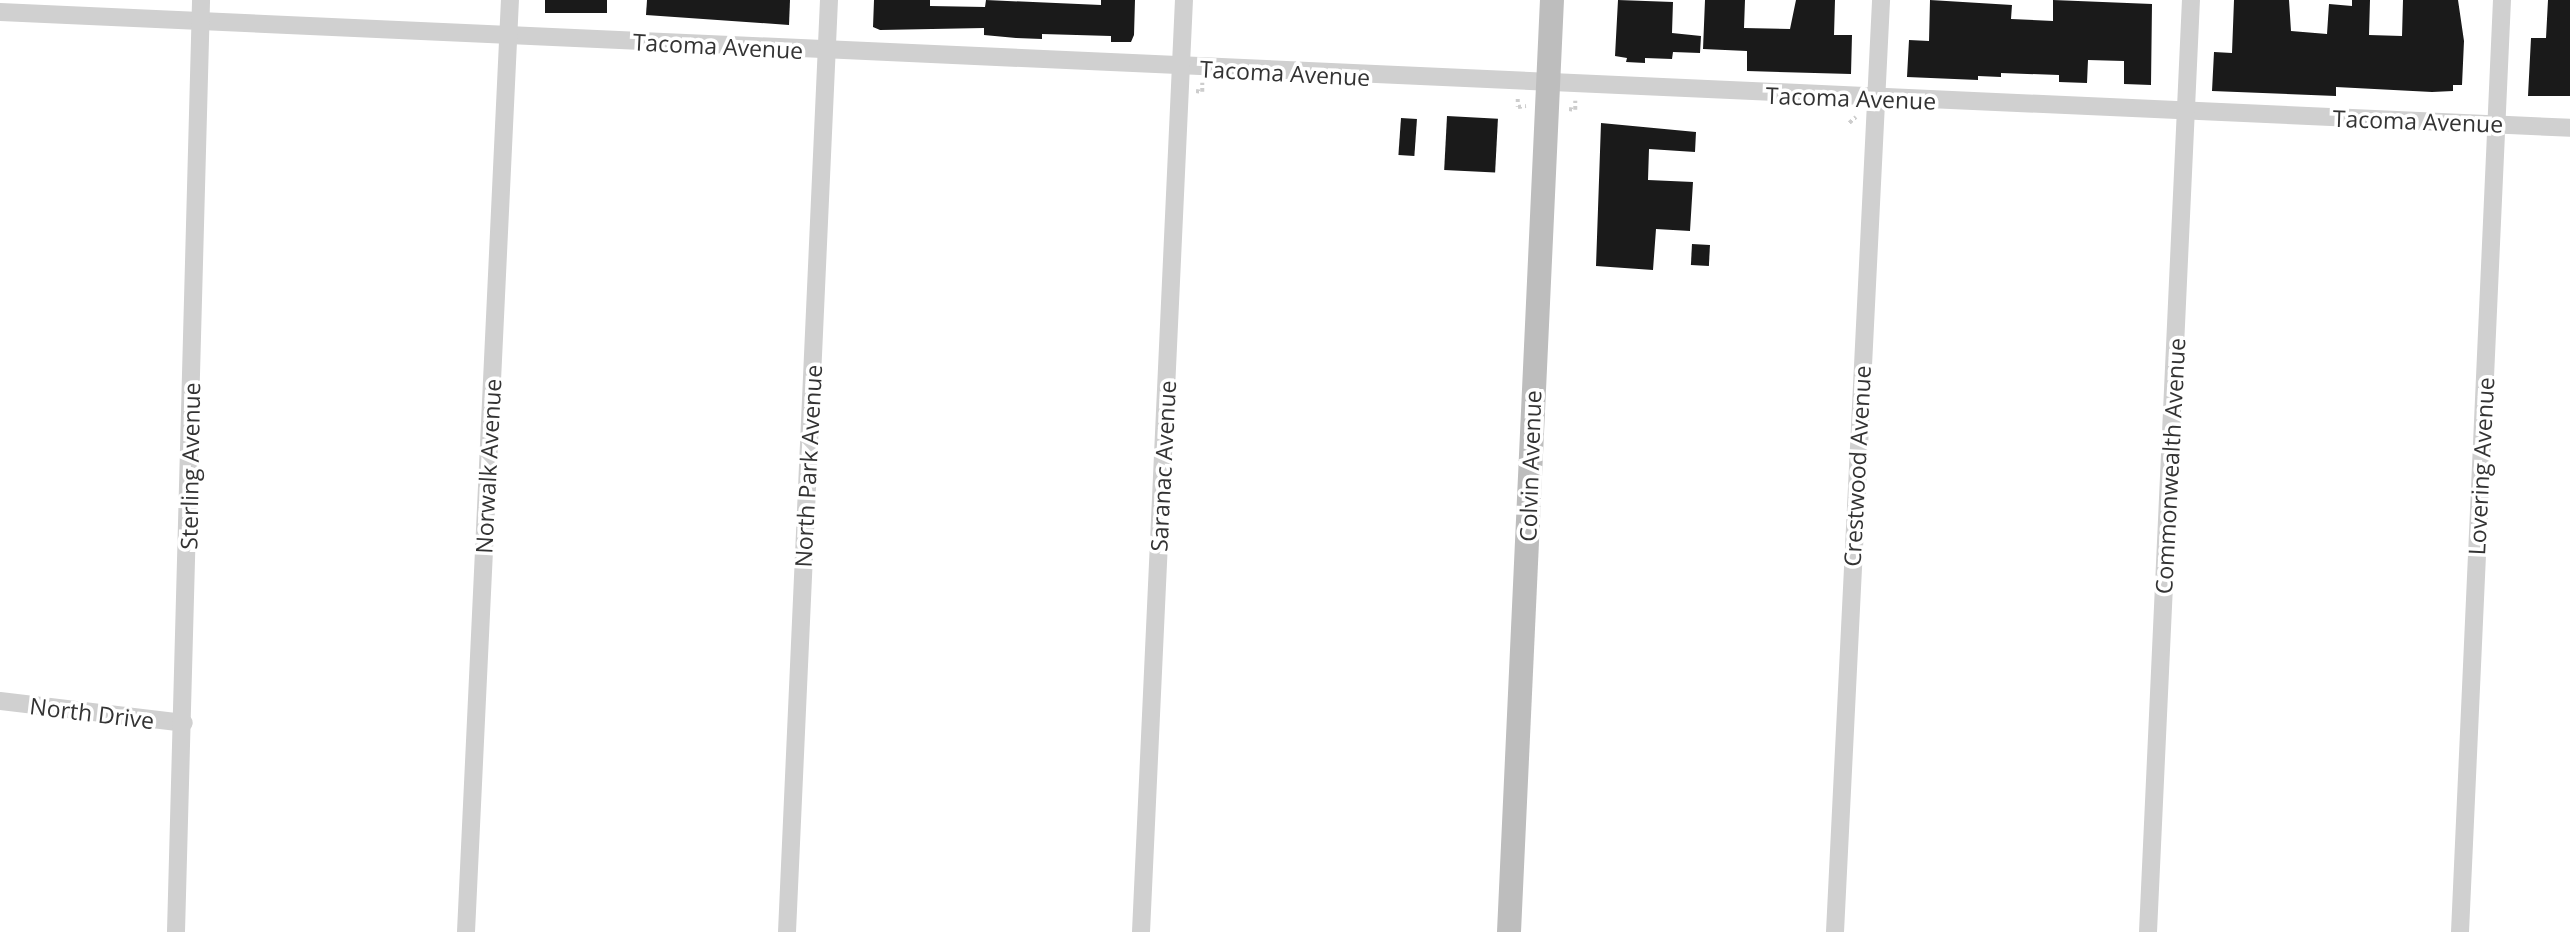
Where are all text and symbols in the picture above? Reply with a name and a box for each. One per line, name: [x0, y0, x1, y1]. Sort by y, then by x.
street label: Tacoma Avenue: [632, 28, 804, 64]
street label: Tacoma Avenue: [1199, 55, 1371, 91]
street label: Tacoma Avenue: [1765, 81, 1937, 115]
street label: Tacoma Avenue: [2332, 104, 2504, 138]
street label: Commonwealth Avenue: [2150, 337, 2190, 595]
street label: North Park Avenue: [789, 364, 827, 568]
street label: Crestwood Avenue: [1838, 365, 1876, 567]
street label: Lovering Avenue: [2463, 376, 2499, 556]
street label: Norwalk Avenue: [470, 378, 506, 554]
street label: Saranac Avenue: [1145, 380, 1181, 552]
street label: Sterling Avenue: [175, 382, 205, 550]
street label: Colvin Avenue: [1514, 390, 1546, 542]
street label: North Drive: [28, 692, 156, 734]

